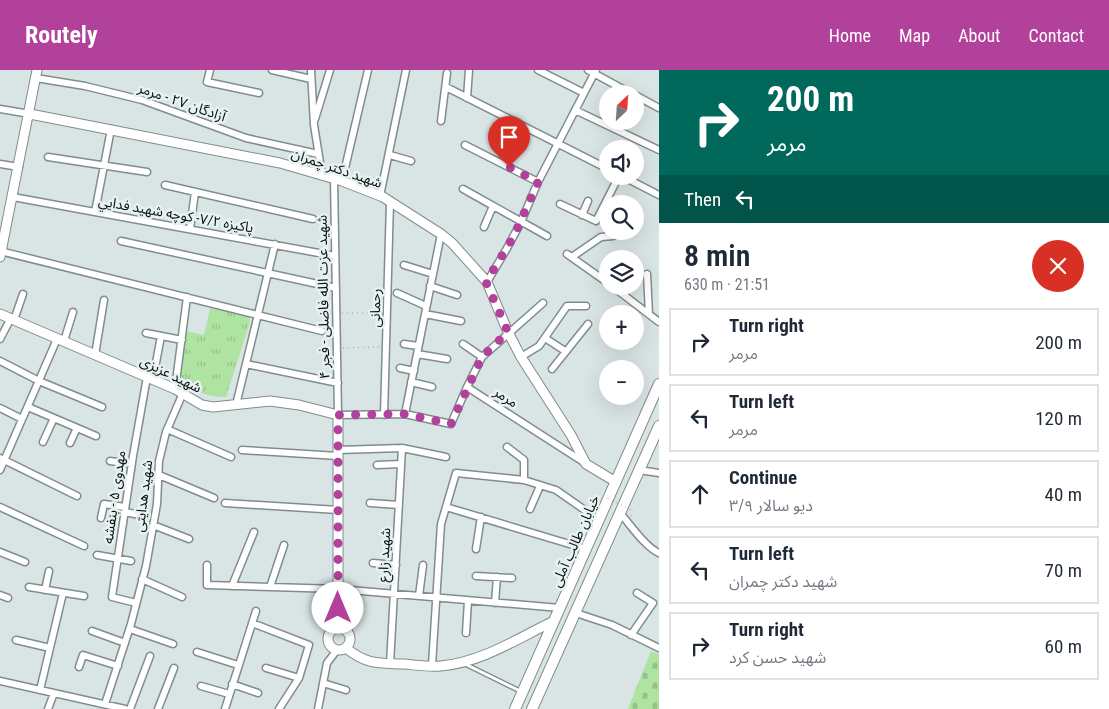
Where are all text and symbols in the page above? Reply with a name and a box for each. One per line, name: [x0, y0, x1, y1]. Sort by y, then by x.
text: Routely: [25, 21, 98, 49]
text: Home: [829, 25, 871, 46]
text: Map: [899, 25, 930, 46]
text: About: [958, 25, 1000, 46]
text: Contact: [1028, 25, 1084, 46]
street label: آزادگان ۲۷ - مرمر: [135, 79, 229, 126]
text: 200 m: [767, 79, 854, 120]
north arrow: [599, 85, 644, 130]
map controls: [599, 85, 644, 405]
icon: right: [684, 90, 749, 155]
pin: [488, 116, 530, 167]
icon: arrive: [495, 123, 523, 151]
text: مرمر: [767, 131, 807, 156]
button: sound: [599, 140, 644, 185]
street label: شهید دکتر چمران: [289, 145, 384, 193]
icon: left: [731, 185, 759, 213]
text: Then: [684, 188, 721, 211]
street label: پاکیزه ۷/۲- كوچه شهيد فدايي: [97, 192, 255, 239]
button: search: [599, 195, 644, 240]
street label: شهید عزت الله فاضلی - فجر ۴: [314, 215, 333, 379]
text: 8 min: [684, 238, 750, 273]
button: close: [1032, 240, 1084, 292]
button: layers: [599, 250, 644, 295]
text: 630 m · 21:51: [684, 275, 770, 294]
street label: رحمانی: [367, 288, 384, 328]
button: +: [599, 305, 644, 350]
text: Turn right: [729, 314, 804, 337]
icon: right: [686, 328, 714, 356]
text: 200 m: [1035, 331, 1082, 354]
text: مرمر: [729, 344, 758, 363]
street label: شهید عزیزی: [137, 352, 204, 397]
button: −: [599, 360, 644, 405]
street label: مرمر: [490, 383, 521, 411]
text: Turn left: [729, 390, 794, 413]
icon: left: [686, 404, 714, 432]
text: 120 m: [1035, 407, 1082, 430]
text: مرمر: [729, 420, 758, 439]
street label: مهدوی ۵ - بنفشه: [100, 449, 129, 545]
street label: شهید هدایتی: [131, 459, 156, 533]
text: Continue: [729, 466, 797, 489]
icon: ahead: [686, 480, 714, 508]
text: 40 m: [1045, 483, 1082, 506]
street label: خیابان طالب آملی: [548, 493, 603, 590]
text: دیو سالار ۳/۹: [729, 496, 813, 515]
street label: شهید زارع: [375, 527, 396, 583]
text: Turn left: [729, 542, 794, 565]
icon: left: [686, 556, 714, 584]
text: 70 m: [1045, 559, 1082, 582]
text: شهید دکتر چمران: [729, 572, 837, 591]
position arrow: [311, 581, 363, 633]
text: Turn right: [729, 618, 804, 641]
icon: right: [686, 632, 714, 660]
text: 60 m: [1045, 635, 1082, 658]
text: شهید حسن کرد: [729, 648, 826, 667]

